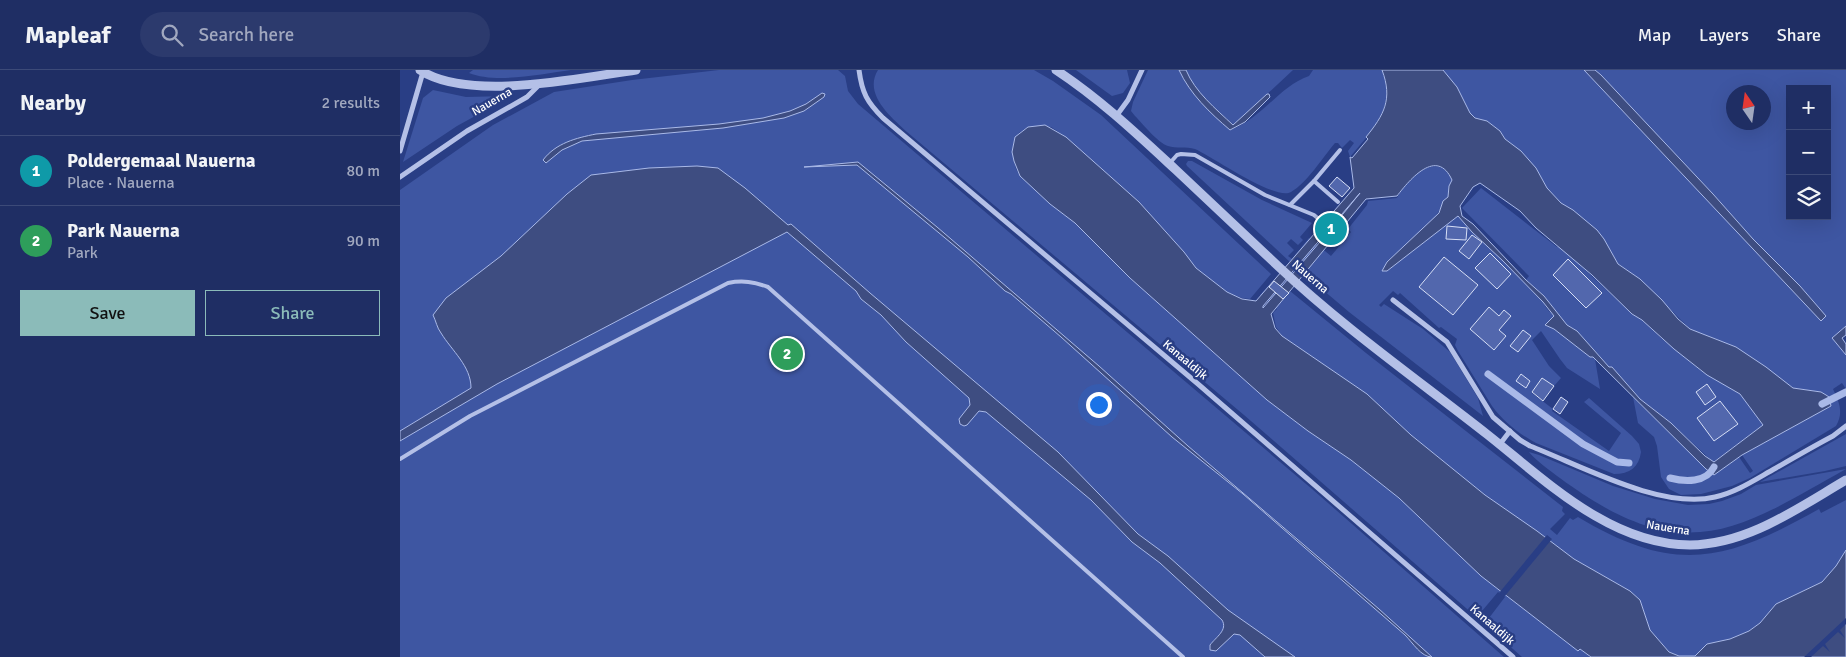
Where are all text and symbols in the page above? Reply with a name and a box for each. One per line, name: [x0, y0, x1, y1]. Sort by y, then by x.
search box: [140, 12, 490, 57]
text: Mapleaf: [25, 20, 110, 50]
icon: search: [158, 21, 186, 49]
text: Search here: [198, 23, 294, 47]
text: Map: [1638, 24, 1671, 46]
text: Layers: [1699, 24, 1749, 46]
text: Share: [1777, 24, 1821, 46]
street label: Nauerna: [469, 85, 515, 119]
north arrow: [1726, 85, 1771, 130]
map controls: [1786, 85, 1831, 220]
button: +: [1786, 85, 1831, 130]
text: Nearby: [20, 90, 86, 116]
text: 2 results: [321, 93, 380, 113]
button: −: [1786, 130, 1831, 175]
text: Poldergemaal Nauerna: [67, 149, 256, 173]
text: 1: [32, 161, 40, 181]
text: 80 m: [346, 161, 380, 181]
text: Place · Nauerna: [67, 173, 175, 193]
button: layers: [1786, 175, 1831, 220]
pin: 1: [1315, 210, 1347, 248]
text: Park Nauerna: [67, 219, 180, 243]
text: 2: [32, 231, 40, 251]
text: 90 m: [346, 231, 380, 251]
text: Park: [67, 243, 98, 263]
street label: Nauerna: [1289, 257, 1331, 297]
button: Save: [20, 290, 195, 336]
button: Share: [205, 290, 380, 336]
pin: 2: [771, 335, 803, 373]
street label: Kanaaldijk: [1159, 337, 1211, 383]
your location: [1086, 392, 1112, 418]
street label: Nauerna: [1645, 517, 1691, 539]
street label: Kanaaldijk: [1467, 602, 1517, 648]

